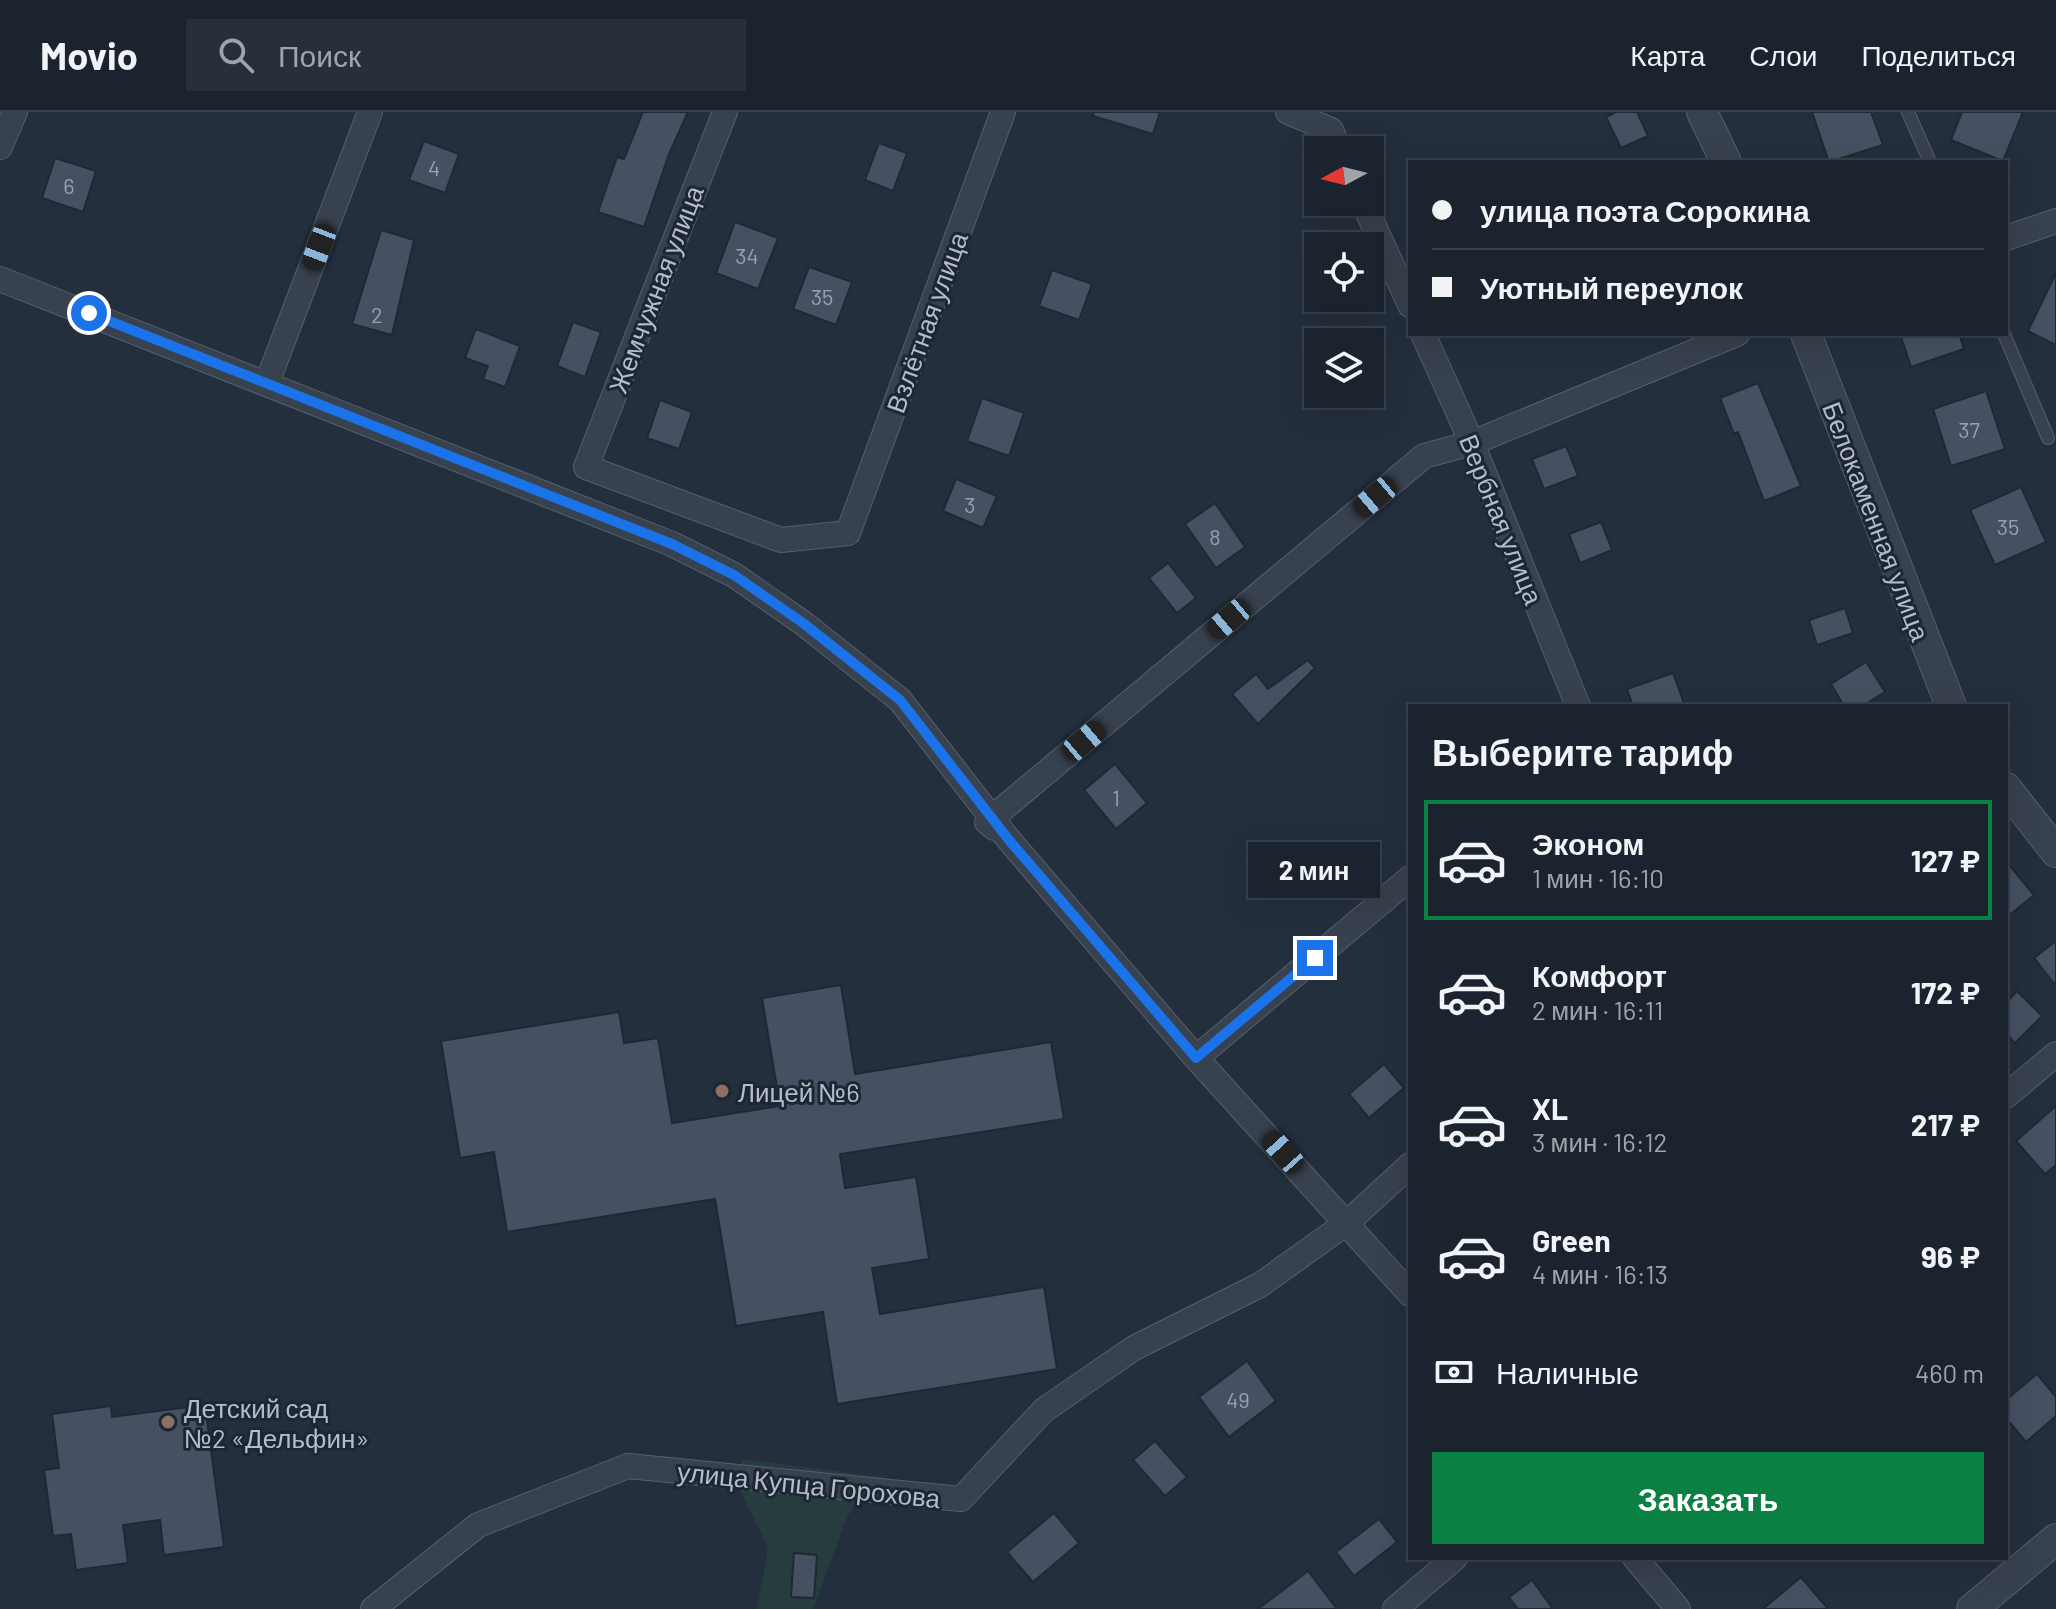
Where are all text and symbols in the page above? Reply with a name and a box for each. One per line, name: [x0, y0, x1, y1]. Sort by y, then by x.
search box: [186, 19, 746, 91]
text: Movio: [40, 32, 138, 78]
icon: search: [214, 33, 258, 77]
text: Поиск: [278, 37, 361, 73]
text: Карта: [1630, 38, 1705, 72]
text: Слои: [1749, 38, 1817, 72]
text: Поделиться: [1861, 38, 2016, 72]
north arrow: [1304, 136, 1384, 216]
map controls: [1304, 136, 1384, 408]
house number: 4: [428, 154, 440, 180]
house number: 6: [63, 172, 75, 198]
street label: Жемчужная улица: [601, 180, 709, 397]
text: улица поэта Сорокина: [1480, 192, 1810, 228]
car: [299, 220, 339, 274]
street label: Взлётная улица: [879, 227, 973, 417]
button: locate: [1304, 232, 1384, 312]
house number: 34: [735, 242, 759, 268]
text: Уютный переулок: [1480, 269, 1743, 305]
house number: 35: [811, 283, 833, 309]
route start: [71, 295, 107, 331]
house number: 2: [371, 301, 383, 327]
button: layers: [1304, 328, 1384, 408]
street label: Белокаменная улица: [1817, 397, 1937, 645]
house number: 37: [1958, 416, 1980, 442]
street label: Вербная улица: [1454, 429, 1550, 609]
car: [1349, 472, 1401, 522]
house number: 3: [964, 491, 976, 517]
house number: 35: [1997, 513, 2019, 539]
house number: 8: [1209, 523, 1221, 549]
car: [1203, 594, 1255, 644]
car: [1058, 716, 1110, 766]
text: Выберите тариф: [1432, 730, 1733, 773]
house number: 1: [1112, 784, 1120, 810]
icon: car: [1436, 824, 1508, 896]
text: Эконом: [1532, 825, 1645, 861]
callout: 2 мин: [1249, 842, 1381, 898]
text: 127 ₽: [1911, 842, 1980, 878]
text: 2 мин: [1279, 854, 1349, 885]
text: 1 мин · 16:10: [1532, 862, 1664, 893]
route end: [1297, 940, 1333, 976]
icon: car: [1436, 956, 1508, 1028]
text: Комфорт: [1532, 957, 1667, 993]
text: 172 ₽: [1911, 974, 1980, 1010]
text: 2 мин · 16:11: [1532, 994, 1663, 1025]
place label: Лицей №6: [738, 1076, 860, 1107]
marker: Лицей №6: [713, 1082, 731, 1100]
icon: car: [1436, 1088, 1508, 1160]
text: XL: [1532, 1090, 1568, 1126]
text: 217 ₽: [1911, 1106, 1980, 1142]
car: [1258, 1126, 1308, 1178]
text: 3 мин · 16:12: [1532, 1126, 1668, 1157]
icon: car: [1436, 1220, 1508, 1292]
text: Green: [1532, 1222, 1611, 1258]
text: 96 ₽: [1921, 1238, 1980, 1274]
text: 4 мин · 16:13: [1532, 1258, 1668, 1289]
icon: cash: [1432, 1350, 1476, 1394]
text: Наличные: [1496, 1354, 1639, 1390]
text: 460 m: [1915, 1357, 1984, 1388]
house number: 49: [1226, 1386, 1250, 1412]
place label: Детский сад №2 «Дельфин»: [184, 1392, 369, 1453]
marker: Детский сад №2 «Дельфин»: [159, 1413, 177, 1431]
button: Заказать: [1432, 1452, 1984, 1544]
street label: улица Купца Горохова: [676, 1455, 942, 1513]

